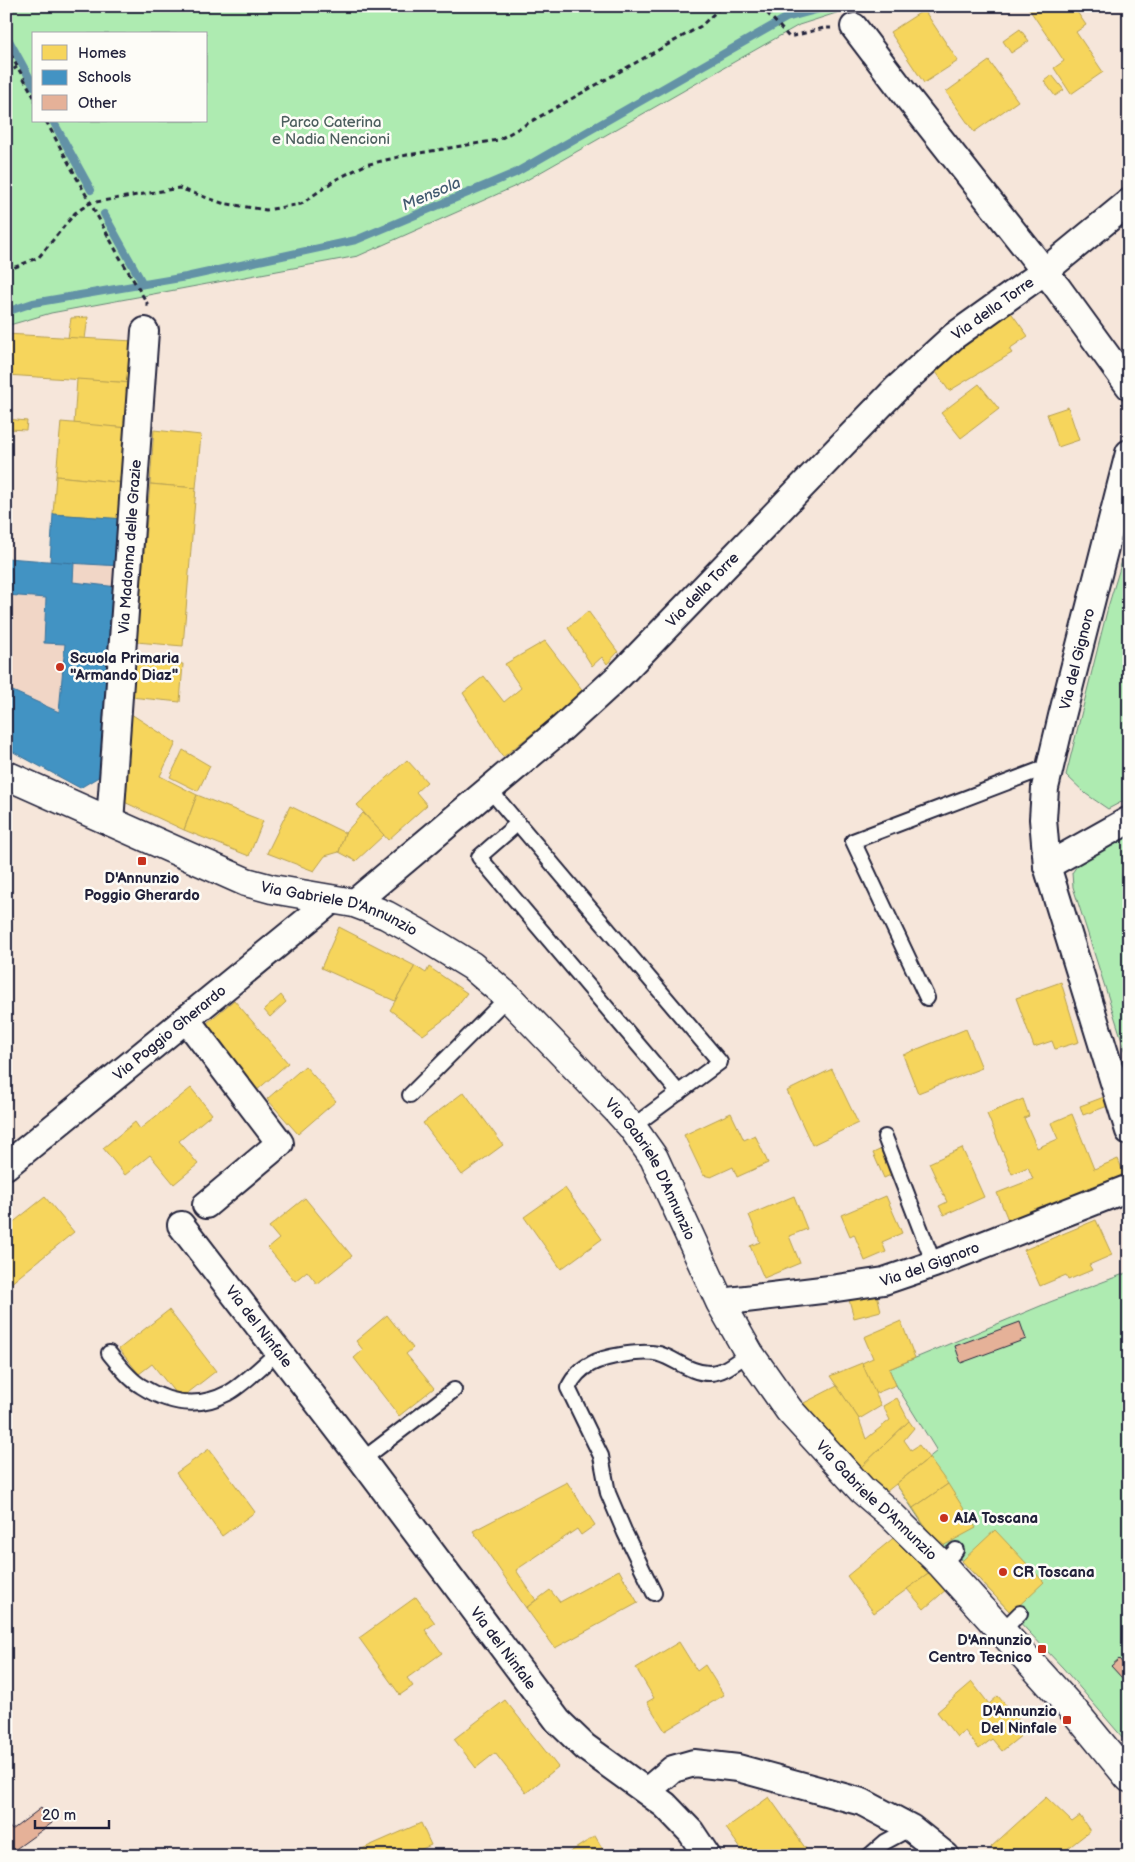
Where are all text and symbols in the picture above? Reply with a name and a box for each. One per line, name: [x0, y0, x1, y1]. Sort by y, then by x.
legend: [32, 32, 208, 122]
text: Homes: [78, 44, 127, 63]
text: Schools: [78, 68, 132, 87]
text: Other: [78, 94, 117, 113]
park label: Parco Caterina e Nadia Nencioni: [272, 113, 390, 149]
water label: Mensola: [399, 173, 464, 215]
street label: Via della Torre: [948, 273, 1038, 345]
street label: Via Madonna delle Grazie: [114, 459, 146, 635]
street label: Via della Torre: [662, 548, 743, 632]
street label: Via del Gignoro: [1056, 606, 1099, 712]
place label: Scuola Primaria "Armando Diaz": [70, 649, 179, 685]
marker: Scuola Primaria "Armando Diaz": [54, 661, 66, 673]
marker: D'Annunzio Poggio Gherardo: [136, 855, 148, 867]
place label: D'Annunzio Poggio Gherardo: [84, 869, 200, 905]
street label: Via Gabriele D'Annunzio: [259, 877, 421, 940]
street label: Via Poggio Gherardo: [109, 981, 230, 1085]
street label: Via Gabriele D'Annunzio: [601, 1094, 699, 1243]
street label: Via del Gignoro: [878, 1238, 982, 1292]
street label: Via del Ninfale: [221, 1282, 296, 1372]
street label: Via Gabriele D'Annunzio: [812, 1437, 941, 1565]
place label: AIA Toscana: [953, 1509, 1038, 1528]
marker: AIA Toscana: [938, 1512, 950, 1524]
place label: CR Toscana: [1013, 1563, 1095, 1582]
marker: CR Toscana: [997, 1566, 1009, 1578]
street label: Via del Ninfale: [466, 1603, 540, 1694]
place label: D'Annunzio Centro Tecnico: [929, 1631, 1032, 1667]
marker: D'Annunzio Centro Tecnico: [1036, 1643, 1048, 1655]
place label: D'Annunzio Del Ninfale: [981, 1702, 1057, 1738]
marker: D'Annunzio Del Ninfale: [1061, 1714, 1073, 1726]
scale bar: [35, 1797, 109, 1829]
text: 20 m: [42, 1806, 76, 1825]

